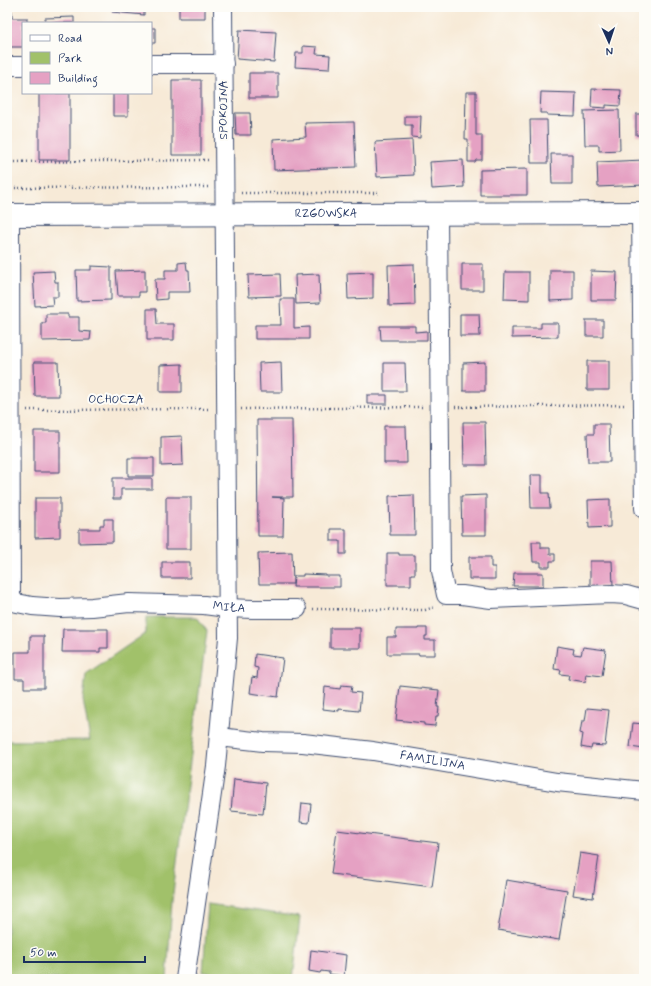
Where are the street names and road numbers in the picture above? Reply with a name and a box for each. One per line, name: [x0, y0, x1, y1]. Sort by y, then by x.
street label: SPOKOJNA: [216, 80, 232, 140]
street label: RZGOWSKA: [295, 206, 357, 222]
street label: OCHOCZA: [88, 392, 144, 408]
street label: MIŁA: [212, 598, 246, 617]
street label: FAMILIJNA: [399, 748, 466, 774]

